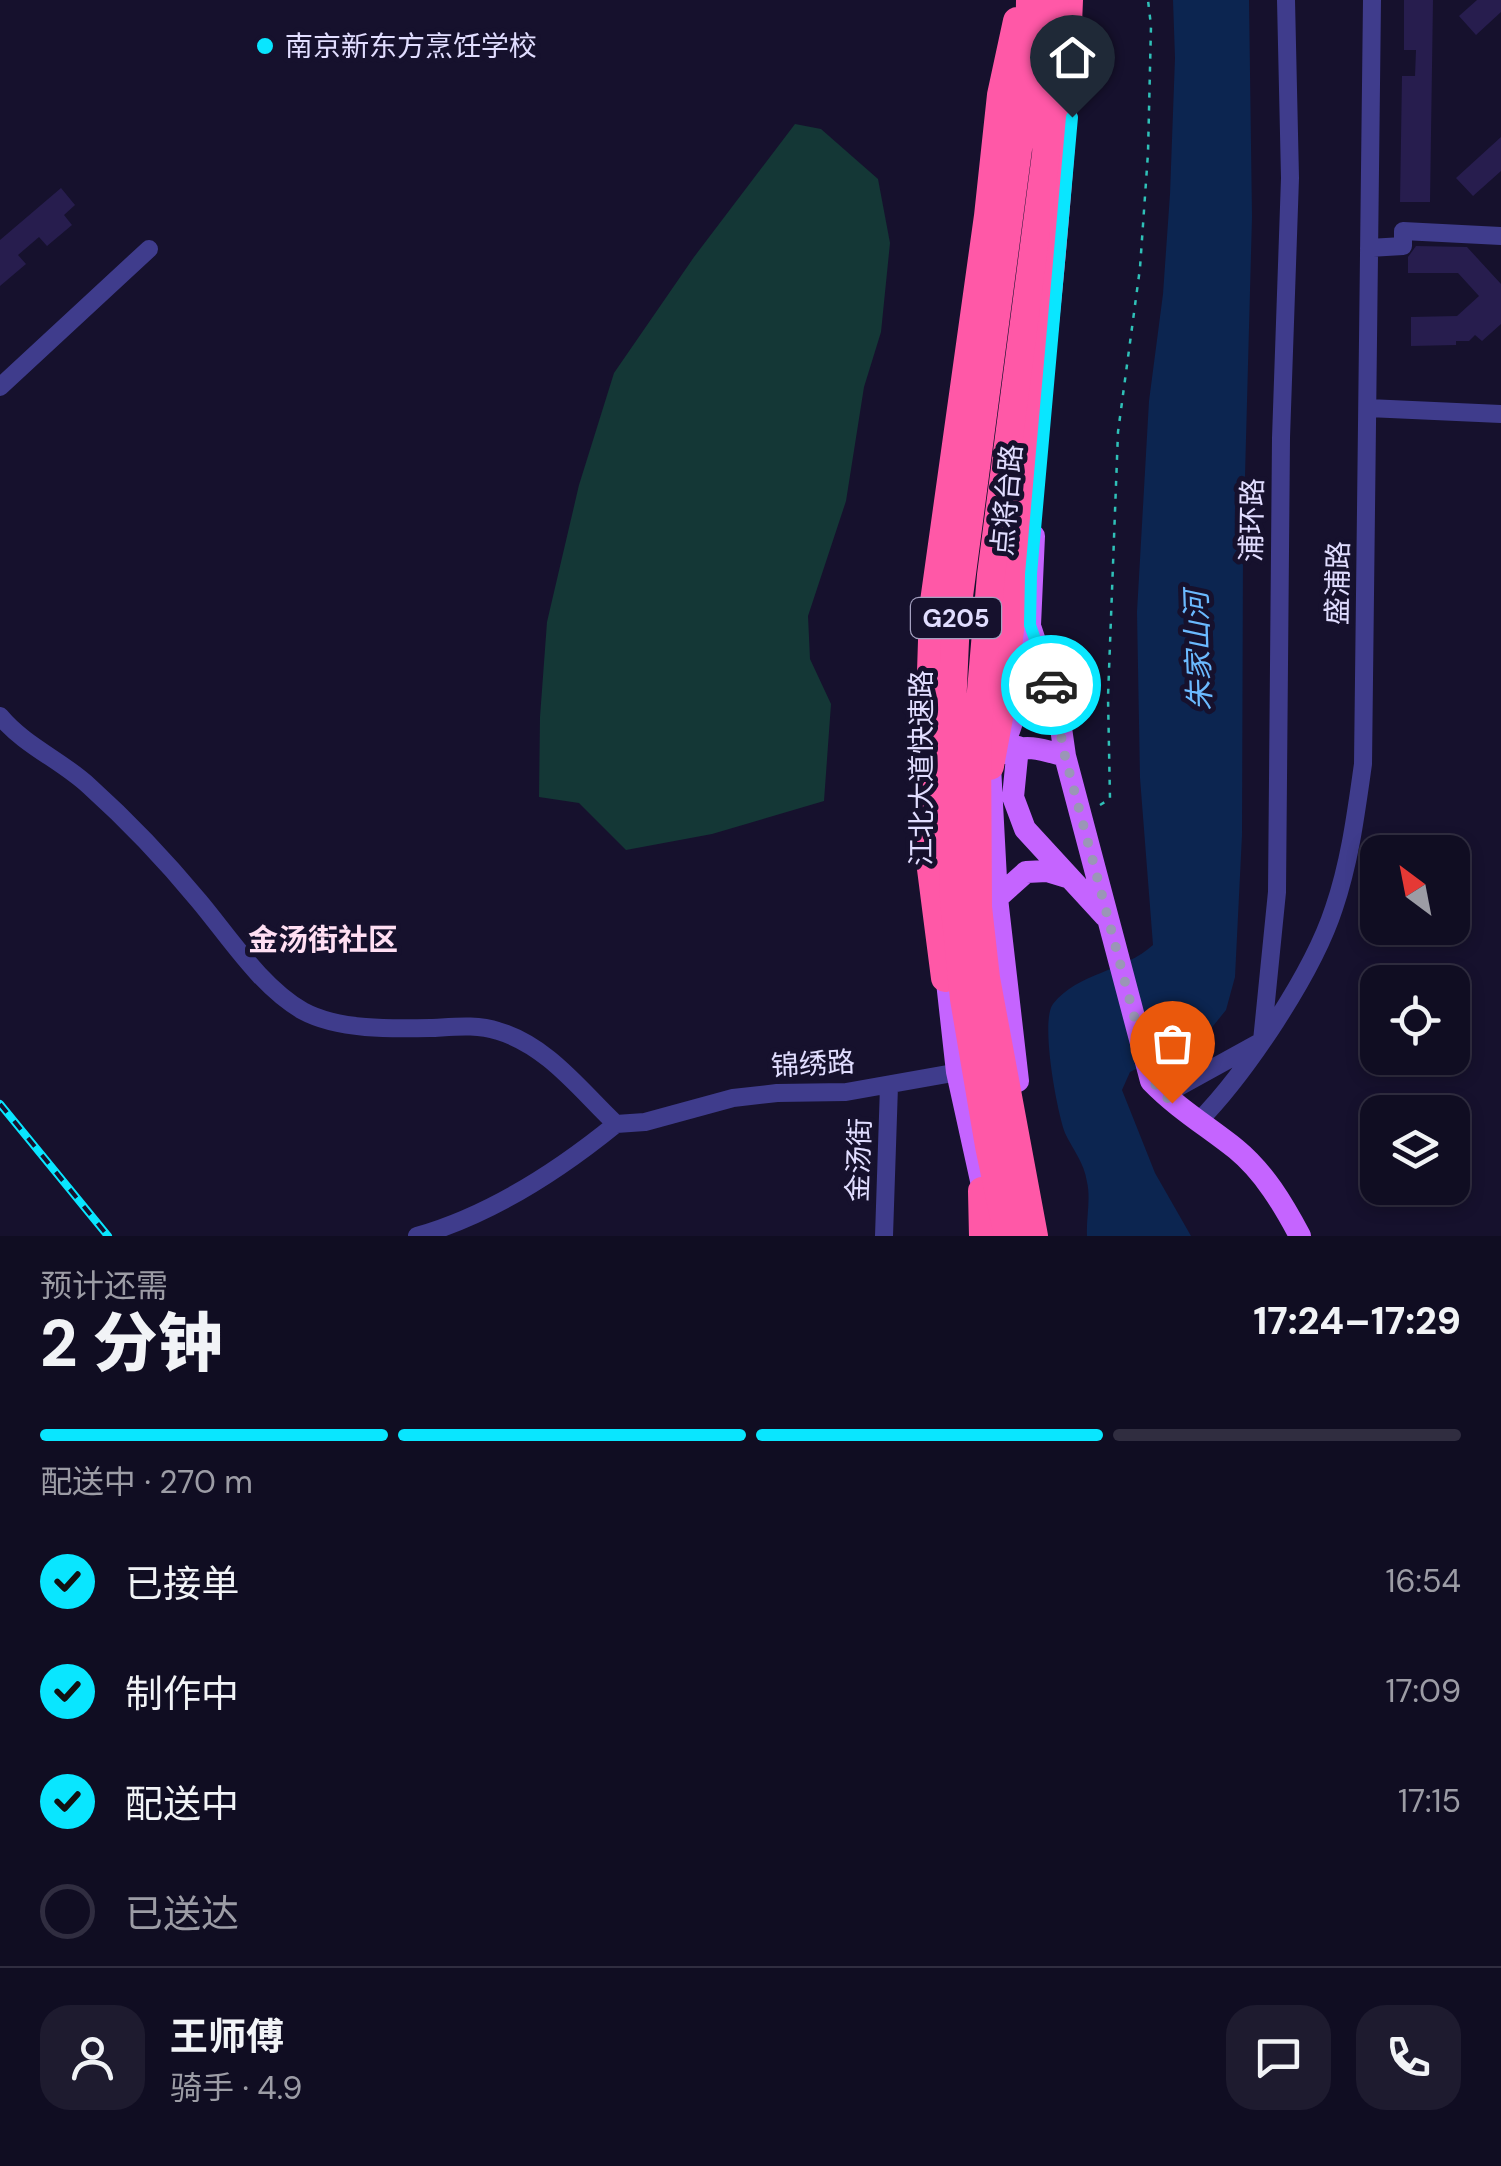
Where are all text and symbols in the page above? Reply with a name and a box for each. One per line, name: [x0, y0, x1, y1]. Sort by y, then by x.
pin: [1030, 15, 1115, 118]
place label: 南京新东方烹饪学校: [285, 28, 537, 65]
icon: home: [1045, 30, 1100, 85]
marker: 南京新东方烹饪学校: [254, 35, 276, 57]
street label: 点将台路: [984, 443, 1030, 557]
street label: 浦环路: [1233, 478, 1271, 562]
street label: 盛浦路: [1319, 541, 1357, 625]
water label: 朱家山河: [1176, 585, 1220, 712]
road number: G205: [911, 598, 1001, 638]
courier: [1001, 635, 1101, 735]
icon: car: [1024, 658, 1079, 713]
street label: 江北大道快速路: [903, 670, 940, 866]
north arrow: [1360, 835, 1470, 945]
map controls: [1360, 835, 1470, 1205]
district label: 金汤街社区: [248, 920, 398, 959]
button: locate: [1360, 965, 1470, 1075]
pin: [1130, 1001, 1215, 1104]
icon: bag: [1145, 1016, 1200, 1071]
street label: 锦绣路: [770, 1043, 856, 1085]
button: layers: [1360, 1095, 1470, 1205]
street label: 金汤街: [839, 1117, 879, 1203]
text: 预计还需: [40, 1265, 168, 1307]
text: 17:24–17:29: [1253, 1296, 1461, 1346]
text: 2 分钟: [40, 1302, 223, 1386]
text: 配送中 · 270 m: [40, 1461, 253, 1503]
icon: check: [40, 1554, 95, 1609]
text: 已接单: [125, 1559, 239, 1609]
text: 16:54: [1386, 1560, 1461, 1602]
icon: check: [40, 1664, 95, 1719]
text: 制作中: [125, 1669, 239, 1719]
text: 17:09: [1385, 1670, 1461, 1712]
icon: check: [40, 1774, 95, 1829]
text: 配送中: [125, 1779, 239, 1829]
text: 17:15: [1398, 1780, 1461, 1822]
text: 已送达: [125, 1889, 239, 1939]
button: person: [40, 2005, 145, 2110]
button: chat: [1226, 2005, 1331, 2110]
button: phone: [1356, 2005, 1461, 2110]
text: 王师傅: [170, 2012, 284, 2062]
text: 骑手 · 4.9: [170, 2067, 302, 2109]

